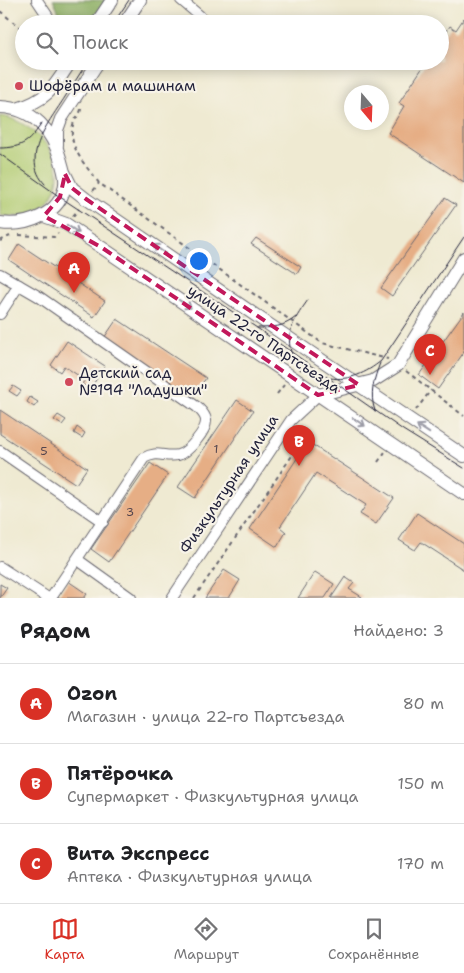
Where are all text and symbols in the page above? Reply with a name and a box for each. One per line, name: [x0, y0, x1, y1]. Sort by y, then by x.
search box: [15, 15, 449, 70]
icon: search: [33, 29, 61, 57]
text: Поиск: [73, 30, 128, 55]
place label: Шофёрам и машинам: [29, 76, 196, 96]
marker: Шофёрам и машинам: [13, 80, 25, 92]
north arrow: [344, 85, 389, 130]
one-way arrow: [66, 225, 80, 235]
one-way arrow: [152, 244, 166, 254]
your location: [186, 248, 212, 274]
pin: A: [58, 252, 90, 293]
street label: улица 22-го Партсъезда: [184, 280, 345, 398]
one-way arrow: [177, 299, 191, 309]
pin: C: [414, 334, 446, 375]
place label: Детский сад №194 "Ладушки": [79, 363, 207, 400]
marker: Детский сад №194 "Ладушки": [63, 376, 75, 388]
street label: Физкультурная улица: [175, 410, 283, 557]
one-way arrow: [351, 417, 365, 427]
one-way arrow: [417, 424, 431, 434]
pin: B: [283, 425, 315, 466]
house number: 1: [213, 441, 219, 457]
house number: 5: [40, 443, 48, 459]
house number: 3: [126, 504, 134, 520]
text: Рядом: [20, 617, 90, 645]
text: Найдено: 3: [353, 620, 444, 641]
text: Ozon: [67, 681, 117, 706]
text: A: [30, 693, 42, 714]
text: 80 m: [403, 693, 444, 714]
text: Магазин · улица 22-го Партсъезда: [67, 706, 344, 727]
text: Пятёрочка: [67, 761, 173, 786]
text: B: [31, 773, 41, 794]
text: 150 m: [397, 773, 444, 794]
text: Супермаркет · Физкультурная улица: [67, 786, 359, 807]
text: Вита Экспресс: [67, 841, 210, 866]
text: C: [31, 853, 41, 874]
text: 170 m: [397, 853, 444, 874]
text: Аптека · Физкультурная улица: [67, 866, 312, 887]
tab: Карта: [45, 915, 85, 963]
tab: Маршрут: [174, 915, 239, 963]
tab: Сохранённые: [328, 915, 419, 963]

